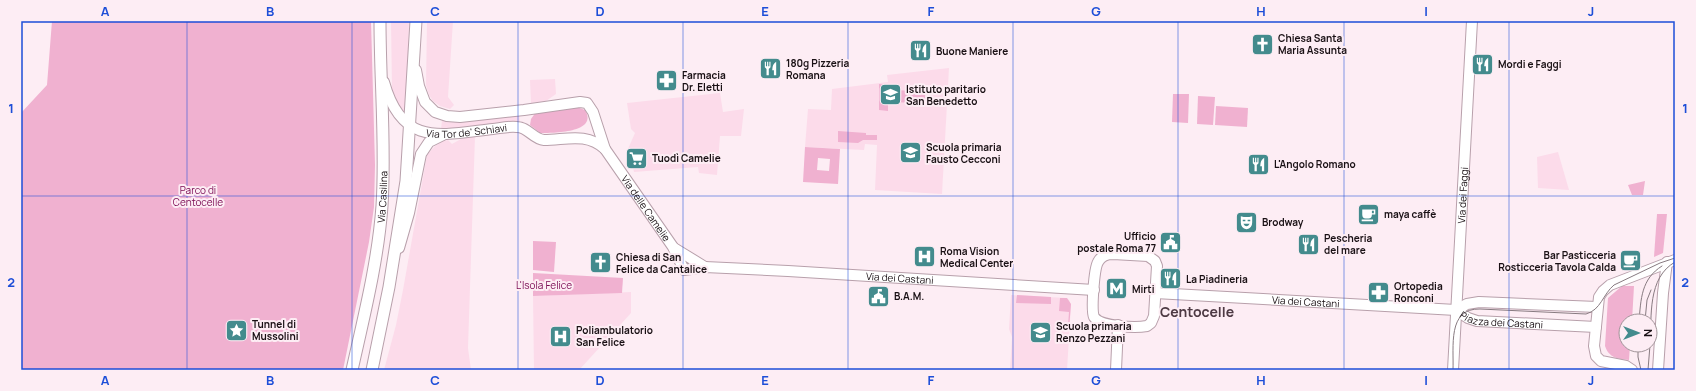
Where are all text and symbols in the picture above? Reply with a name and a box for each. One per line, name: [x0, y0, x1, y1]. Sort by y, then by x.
text: A: [101, 2, 110, 20]
text: B: [266, 2, 274, 20]
text: C: [430, 2, 440, 20]
text: D: [595, 2, 605, 20]
text: E: [761, 2, 769, 20]
text: F: [928, 2, 935, 20]
text: G: [1091, 2, 1101, 20]
text: H: [1256, 2, 1266, 20]
text: I: [1424, 2, 1428, 20]
text: J: [1588, 2, 1594, 20]
church icon: Chiesa Santa Maria Assunta: [1249, 31, 1275, 57]
place label: Chiesa Santa Maria Assunta: [1278, 31, 1347, 57]
restaurant icon: Buone Maniere: [908, 38, 934, 64]
place label: Buone Maniere: [936, 44, 1008, 58]
restaurant icon: Mordi e Faggi: [1469, 51, 1495, 77]
restaurant icon: 180g Pizzeria Romana: [758, 56, 784, 82]
place label: 180g Pizzeria Romana: [786, 56, 850, 82]
place label: Mordi e Faggi: [1498, 57, 1562, 71]
pharmacy icon: Farmacia Dr. Eletti: [654, 68, 680, 94]
place label: Farmacia Dr. Eletti: [682, 68, 726, 94]
school or university icon: Istituto paritario San Benedetto: [877, 82, 903, 108]
place label: Istituto paritario San Benedetto: [906, 82, 986, 108]
text: 1: [8, 99, 14, 117]
text: 1: [1682, 99, 1688, 117]
street label: Via Tor de' Schiavi: [425, 120, 508, 141]
school or university icon: Scuola primaria Fausto Cecconi: [898, 140, 924, 166]
place label: Scuola primaria Fausto Cecconi: [926, 140, 1002, 166]
supermarket icon: Tuodì Camelie: [623, 145, 649, 171]
place label: Tuodì Camelie: [652, 151, 721, 165]
restaurant icon: L'Angolo Romano: [1246, 151, 1272, 177]
place label: L'Angolo Romano: [1274, 157, 1356, 171]
street label: Via dei Faggi: [1454, 167, 1471, 224]
street label: Via Casilina: [374, 171, 390, 224]
street label: Via delle Camelie: [618, 172, 674, 244]
park label: Parco di Centocelle: [173, 183, 223, 209]
cafe icon: maya caffè: [1355, 201, 1381, 227]
place label: maya caffè: [1384, 207, 1436, 221]
theatre icon: Brodway: [1234, 209, 1260, 235]
place label: Brodway: [1262, 215, 1304, 229]
place label: Ufficio postale Roma 77: [1077, 229, 1156, 255]
public building icon: Ufficio postale Roma 77: [1158, 229, 1184, 255]
restaurant icon: Pescheria del mare: [1295, 231, 1321, 257]
place label: Pescheria del mare: [1324, 231, 1373, 257]
hospital icon: Roma Vision Medical Center: [912, 244, 938, 270]
place label: Roma Vision Medical Center: [940, 244, 1013, 270]
place label: Bar Pasticceria Rosticceria Tavola Calda: [1498, 248, 1616, 274]
cafe icon: Bar Pasticceria Rosticceria Tavola Calda: [1618, 248, 1644, 274]
church icon: Chiesa di San Felice da Cantalice: [588, 250, 614, 276]
place label: Chiesa di San Felice da Cantalice: [616, 250, 707, 276]
restaurant icon: La Piadineria: [1157, 266, 1183, 292]
street label: Via dei Castani: [866, 269, 934, 287]
place label: La Piadineria: [1186, 272, 1248, 286]
text: 2: [7, 273, 15, 291]
text: 2: [1681, 273, 1689, 291]
metro station icon: Mirti: [1104, 276, 1130, 302]
park label: L'Isola Felice: [516, 278, 572, 292]
pharmacy icon: Ortopedia Ronconi: [1365, 279, 1391, 305]
place label: Ortopedia Ronconi: [1394, 279, 1443, 305]
place label: Mirti: [1132, 282, 1154, 296]
public building icon: B.A.M.: [865, 283, 891, 309]
place label: B.A.M.: [894, 289, 924, 303]
street label: Via dei Castani: [1272, 293, 1340, 310]
district label: Centocelle: [1160, 302, 1234, 321]
street label: Piazza dei Castani: [1457, 308, 1543, 331]
north arrow: [1618, 313, 1658, 353]
place icon: Tunnel di Mussolini: [223, 317, 249, 343]
place label: Tunnel di Mussolini: [252, 317, 299, 343]
school or university icon: Scuola primaria Renzo Pezzani: [1027, 319, 1053, 345]
place label: Scuola primaria Renzo Pezzani: [1056, 319, 1132, 345]
hospital icon: Poliambulatorio San Felice: [547, 323, 573, 349]
place label: Poliambulatorio San Felice: [576, 323, 653, 349]
text: N: [1641, 329, 1656, 337]
text: A: [101, 371, 110, 389]
text: B: [266, 371, 274, 389]
text: C: [430, 371, 440, 389]
text: D: [595, 371, 605, 389]
text: E: [761, 371, 769, 389]
text: F: [928, 371, 935, 389]
text: G: [1091, 371, 1101, 389]
text: H: [1256, 371, 1266, 389]
text: I: [1424, 371, 1428, 389]
text: J: [1588, 371, 1594, 389]

